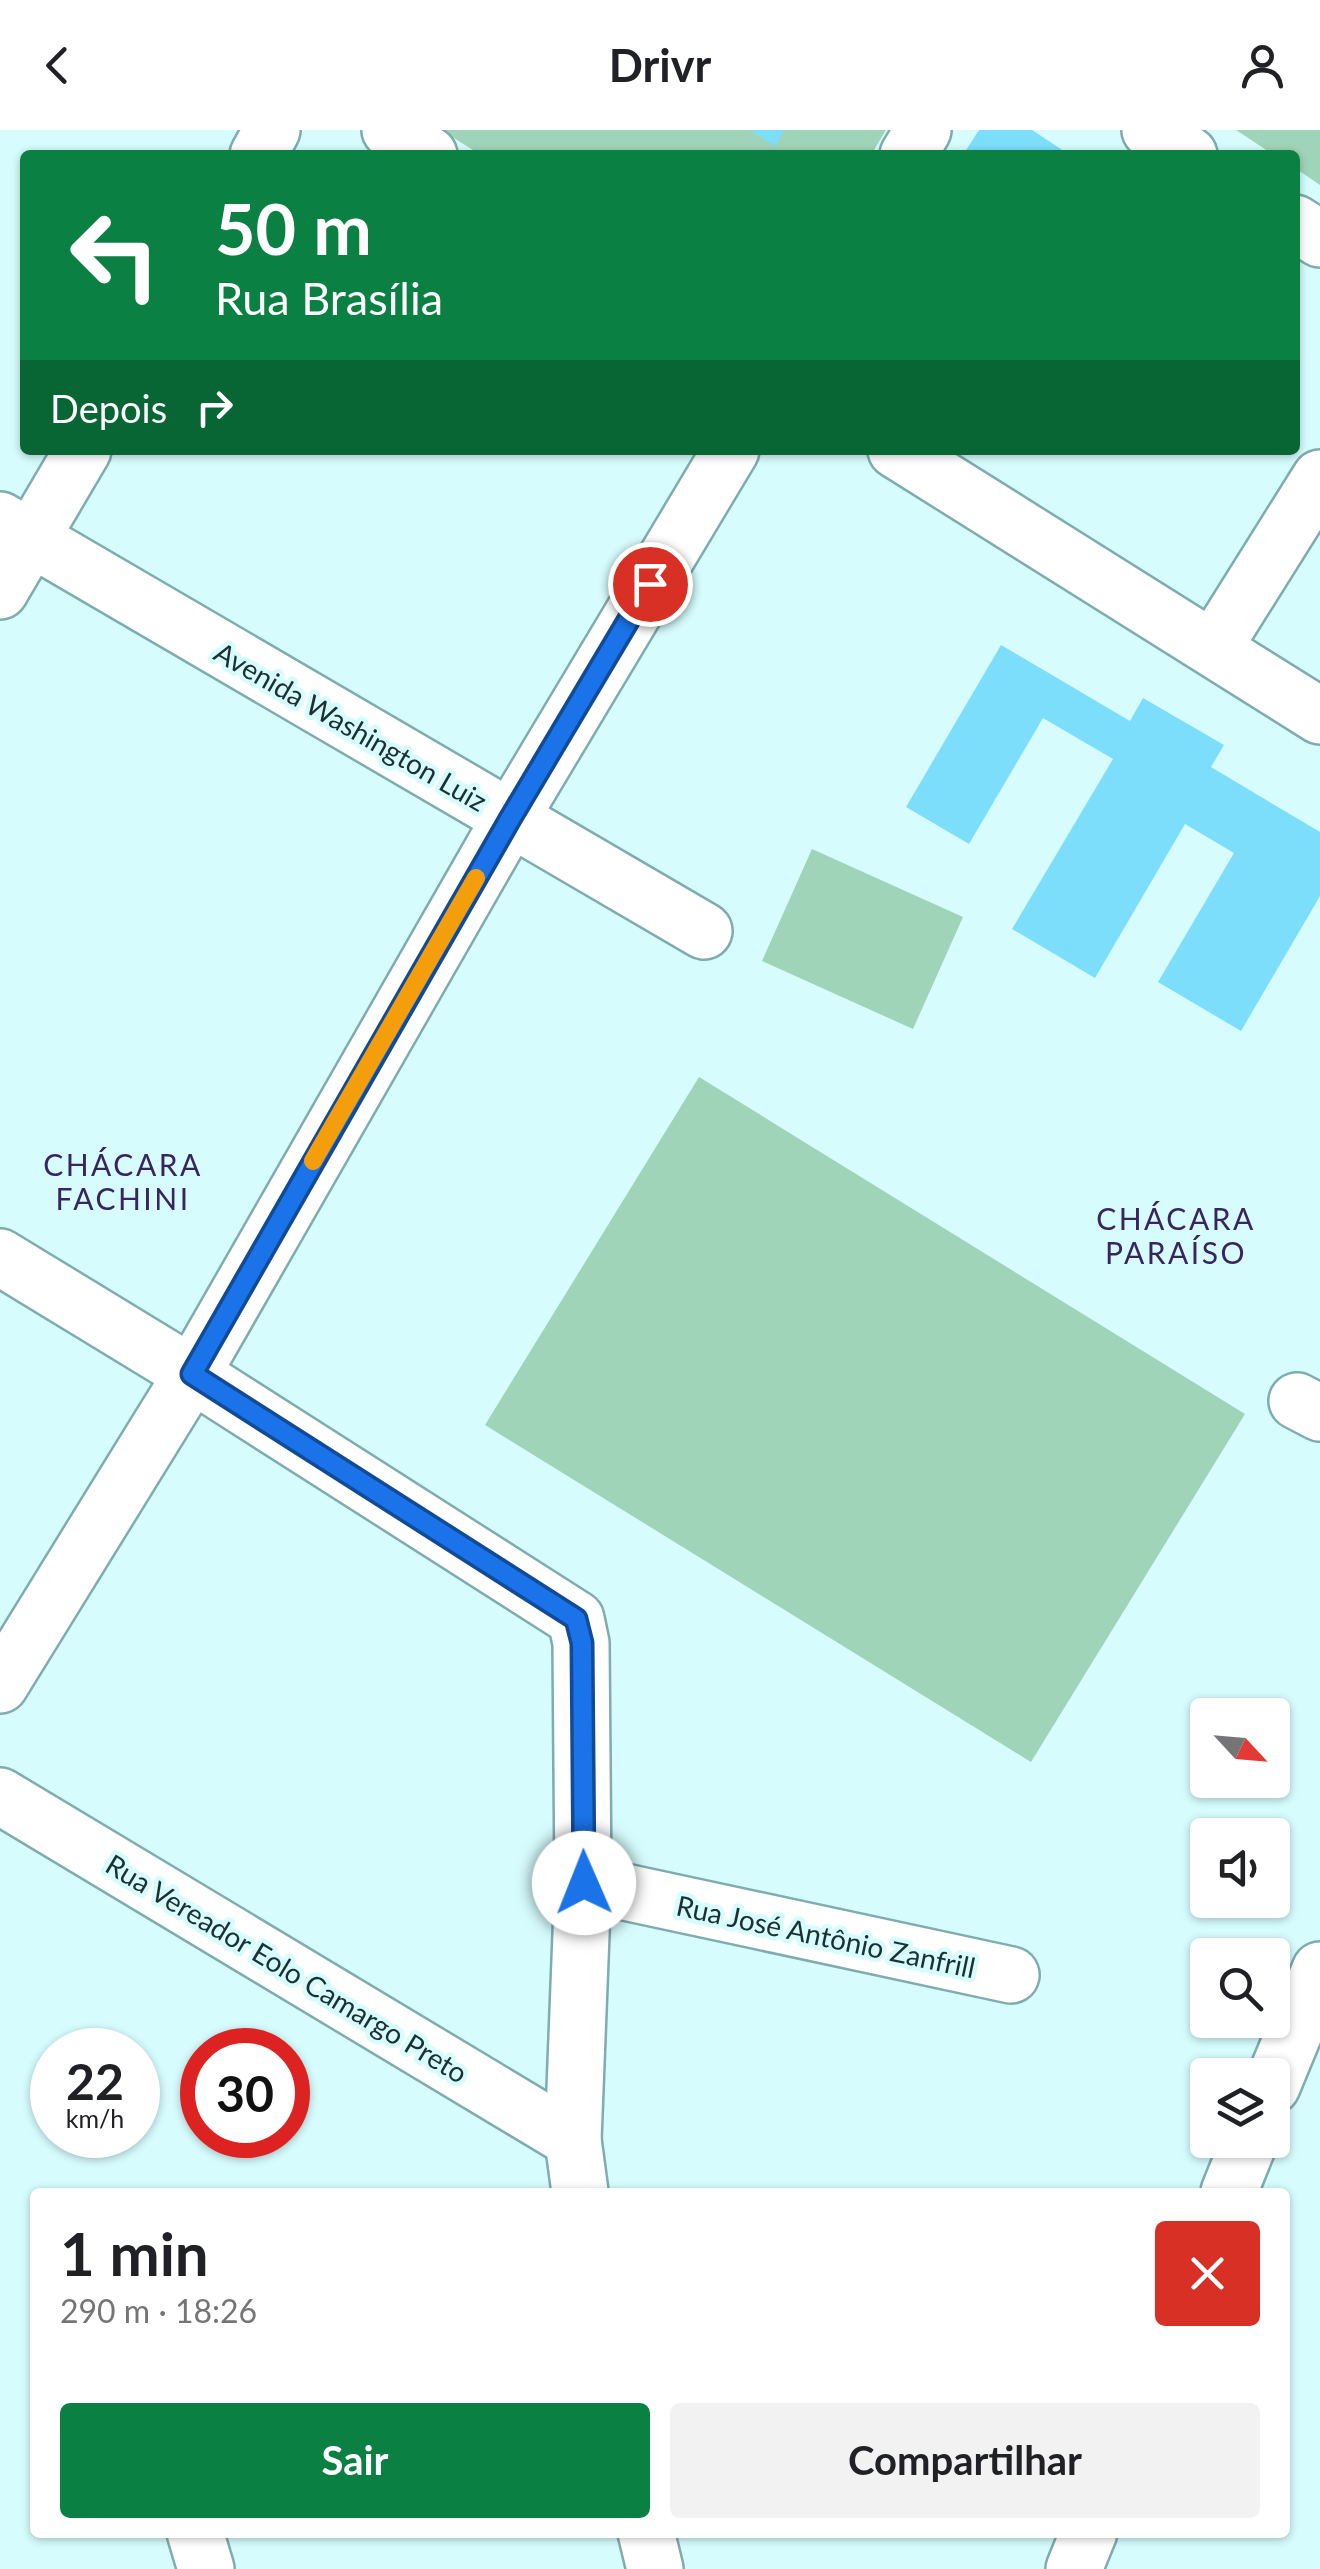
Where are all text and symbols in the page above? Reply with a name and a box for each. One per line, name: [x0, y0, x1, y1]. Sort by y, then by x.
icon: back: [30, 38, 85, 93]
text: Drivr: [609, 38, 711, 92]
icon: person: [1235, 38, 1290, 93]
text: 50 m: [215, 186, 372, 270]
icon: left: [50, 190, 180, 320]
text: Rua Brasília: [215, 271, 443, 325]
icon: right: [187, 380, 242, 435]
text: Depois: [50, 385, 167, 431]
pin: [608, 542, 693, 627]
icon: arrive: [623, 557, 678, 612]
street label: Avenida Washington Luiz: [209, 634, 493, 818]
district label: CHÁCARA FACHINI: [43, 1146, 203, 1216]
district label: CHÁCARA PARAÍSO: [1096, 1200, 1256, 1270]
north arrow: [1190, 1698, 1290, 1798]
map controls: [1190, 1698, 1290, 2158]
button: sound: [1190, 1818, 1290, 1918]
position arrow: [532, 1831, 636, 1935]
street label: Rua Vereador Eolo Camargo Preto: [100, 1846, 474, 2090]
street label: Rua José Antônio Zanfrill: [673, 1888, 979, 1984]
button: search: [1190, 1938, 1290, 2038]
speed limit sign: 30: [180, 2028, 310, 2158]
text: 22: [66, 2051, 124, 2111]
button: layers: [1190, 2058, 1290, 2158]
text: km/h: [66, 2103, 124, 2133]
text: 1 min: [60, 2217, 209, 2289]
button: close: [1155, 2221, 1260, 2326]
text: 290 m · 18:26: [60, 2291, 257, 2330]
button: Sair: [60, 2403, 650, 2518]
button: Compartilhar: [670, 2403, 1260, 2518]

